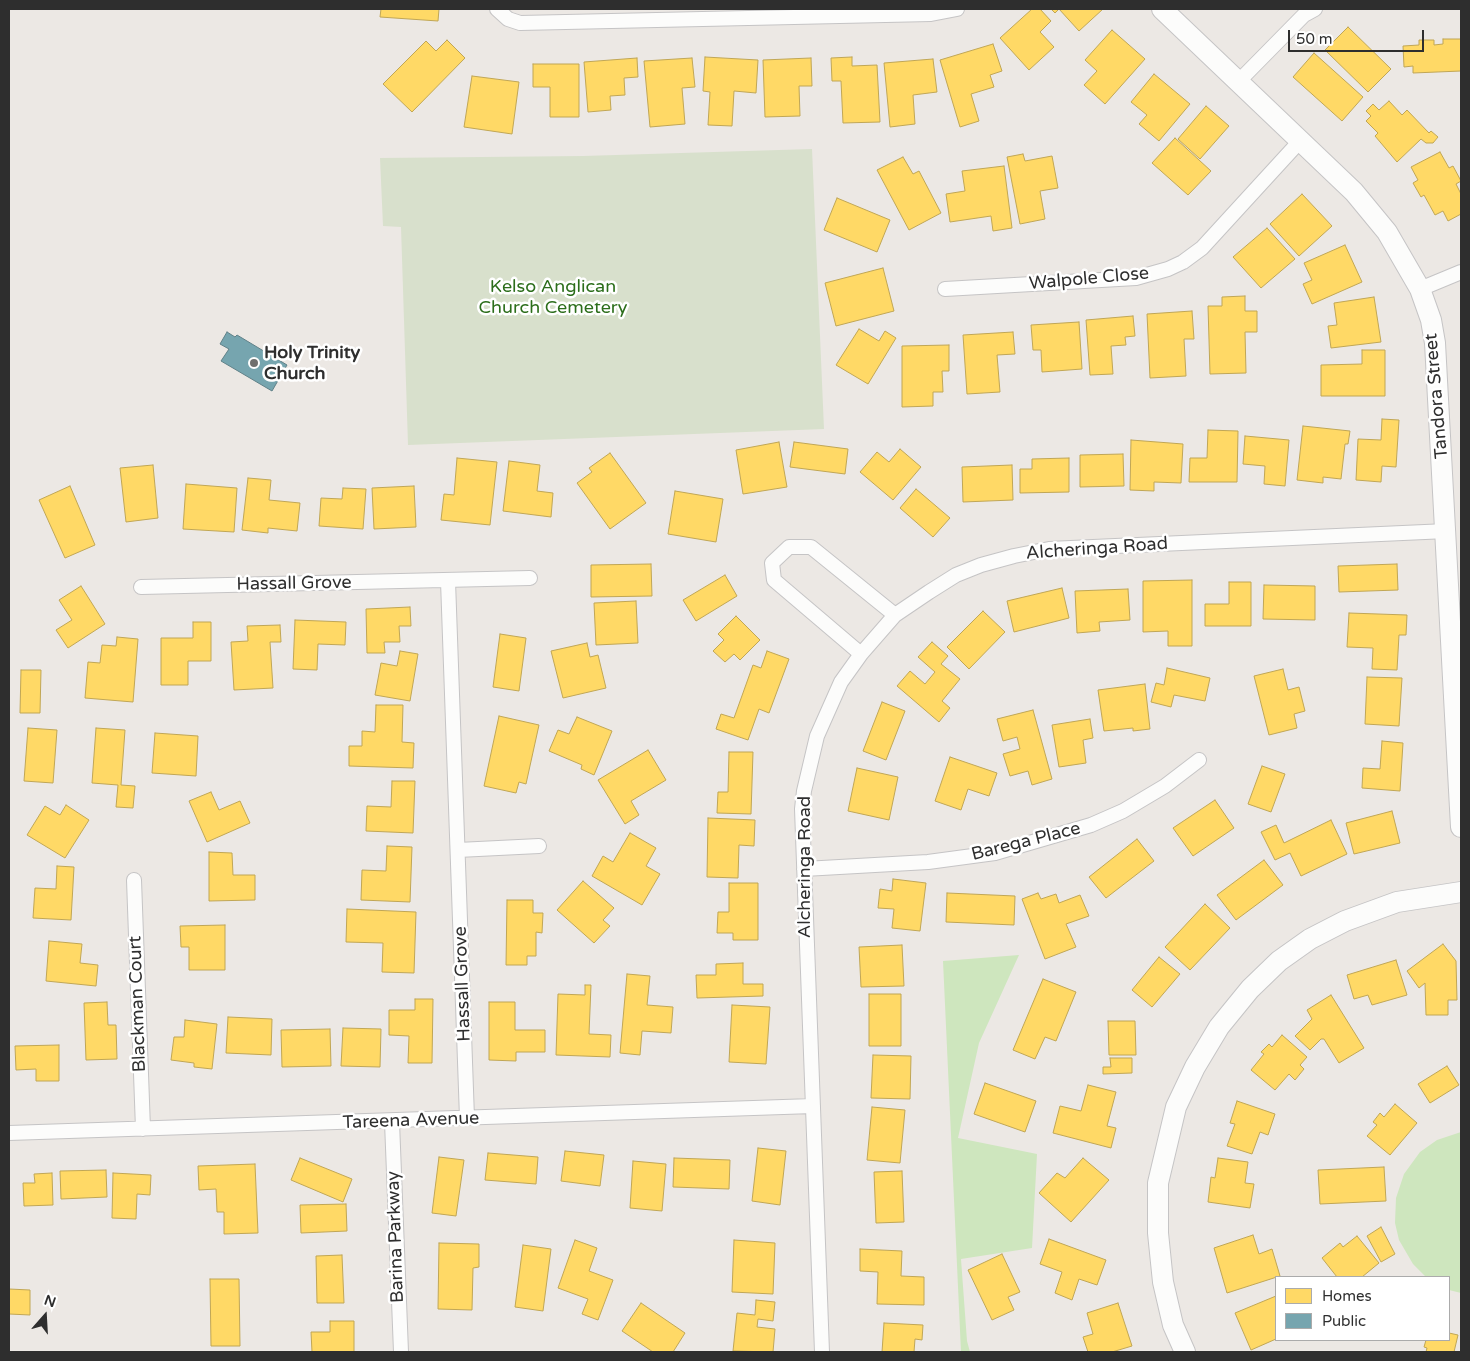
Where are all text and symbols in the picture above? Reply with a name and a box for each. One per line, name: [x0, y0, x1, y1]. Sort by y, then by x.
scale bar: [1290, 20, 1426, 52]
text: 50 m: [1296, 30, 1333, 48]
street label: Walpole Close: [1028, 263, 1150, 295]
park label: Kelso Anglican Church Cemetery: [479, 276, 627, 318]
street label: Tandora Street: [1421, 332, 1453, 460]
place label: Holy Trinity Church: [264, 342, 360, 384]
marker: Holy Trinity Church: [248, 357, 260, 369]
street label: Alcheringa Road: [1025, 533, 1169, 565]
street label: Hassall Grove: [236, 572, 352, 596]
street label: Alcheringa Road: [794, 796, 816, 938]
street label: Barega Place: [969, 818, 1083, 866]
street label: Hassall Grove: [450, 926, 476, 1042]
street label: Blackman Court: [125, 935, 151, 1073]
street label: Tareena Avenue: [342, 1108, 480, 1134]
street label: Barina Parkway: [383, 1171, 409, 1303]
legend: [1275, 1276, 1450, 1341]
text: Homes: [1322, 1287, 1372, 1305]
north arrow: [20, 1291, 70, 1341]
text: N: [42, 1291, 58, 1311]
text: Public: [1322, 1312, 1366, 1330]

